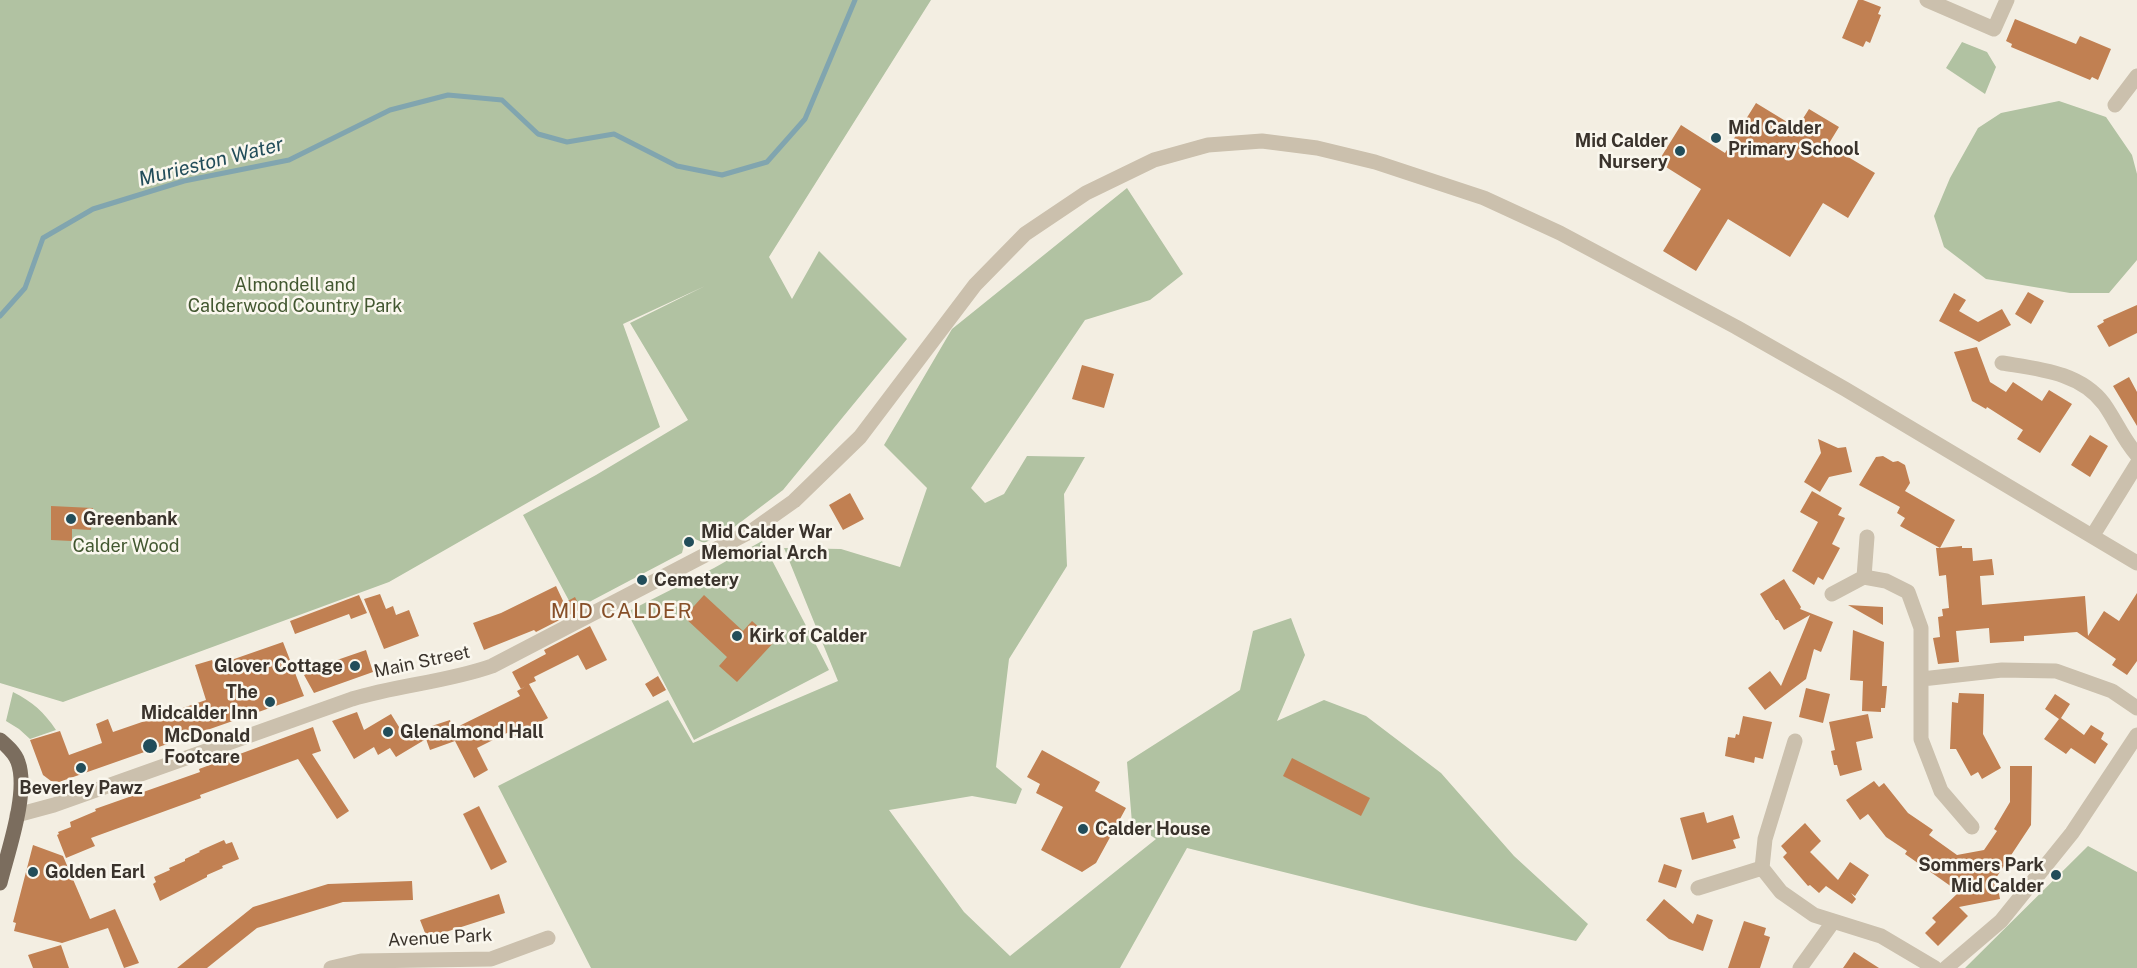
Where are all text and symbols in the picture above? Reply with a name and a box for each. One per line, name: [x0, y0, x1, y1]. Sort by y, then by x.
place label: Mid Calder Primary School: [1728, 117, 1860, 160]
place label: Mid Calder Nursery: [1575, 130, 1668, 172]
marker: Mid Calder Primary School: [1709, 131, 1723, 145]
water label: Murieston Water: [136, 132, 286, 192]
marker: Mid Calder Nursery: [1673, 144, 1687, 158]
park label: Almondell and Calderwood Country Park: [188, 274, 402, 316]
place label: Greenbank: [83, 508, 178, 530]
marker: Greenbank: [64, 512, 78, 526]
place label: Mid Calder War Memorial Arch: [701, 521, 832, 564]
park label: Calder Wood: [72, 535, 180, 557]
marker: Mid Calder War Memorial Arch: [682, 535, 696, 549]
place label: Cemetery: [654, 569, 739, 591]
marker: Cemetery: [635, 573, 649, 587]
district label: MID CALDER: [551, 599, 693, 625]
place label: Kirk of Calder: [749, 625, 867, 647]
marker: Kirk of Calder: [730, 629, 744, 643]
street label: Main Street: [372, 641, 472, 683]
place label: Glover Cottage: [214, 655, 343, 677]
marker: Glover Cottage: [348, 659, 362, 673]
place label: The Midcalder Inn: [141, 681, 258, 724]
marker: The Midcalder Inn: [263, 695, 277, 709]
place label: Glenalmond Hall: [400, 721, 544, 743]
place label: McDonald Footcare: [164, 725, 250, 768]
marker: Glenalmond Hall: [381, 725, 395, 739]
marker: McDonald Footcare: [141, 737, 159, 755]
marker: Beverley Pawz: [74, 761, 88, 775]
place label: Beverley Pawz: [19, 777, 143, 799]
place label: Calder House: [1095, 818, 1211, 840]
marker: Calder House: [1076, 822, 1090, 836]
place label: Sommers Park Mid Calder: [1918, 854, 2044, 896]
place label: Golden Earl: [45, 861, 145, 883]
marker: Golden Earl: [26, 865, 40, 879]
marker: Sommers Park Mid Calder: [2049, 868, 2063, 882]
street label: Avenue Park: [387, 924, 493, 952]

